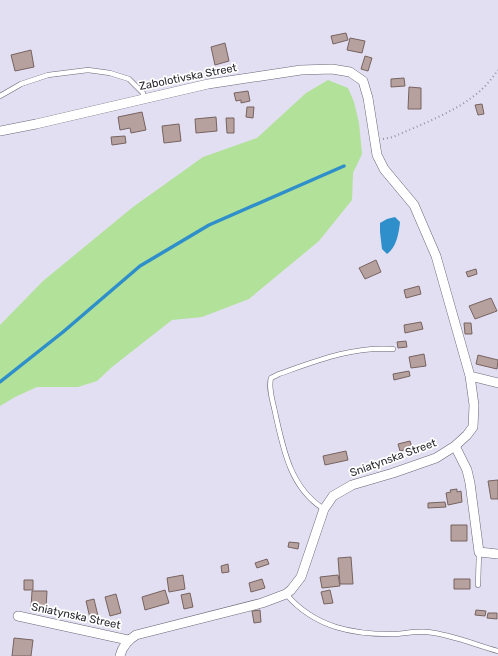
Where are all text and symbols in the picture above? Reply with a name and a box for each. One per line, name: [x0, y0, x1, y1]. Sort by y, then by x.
street label: Zabolotivska Street: [138, 61, 239, 93]
street label: Sniatynska Street: [348, 436, 439, 480]
street label: Sniatynska Street: [30, 600, 123, 632]

